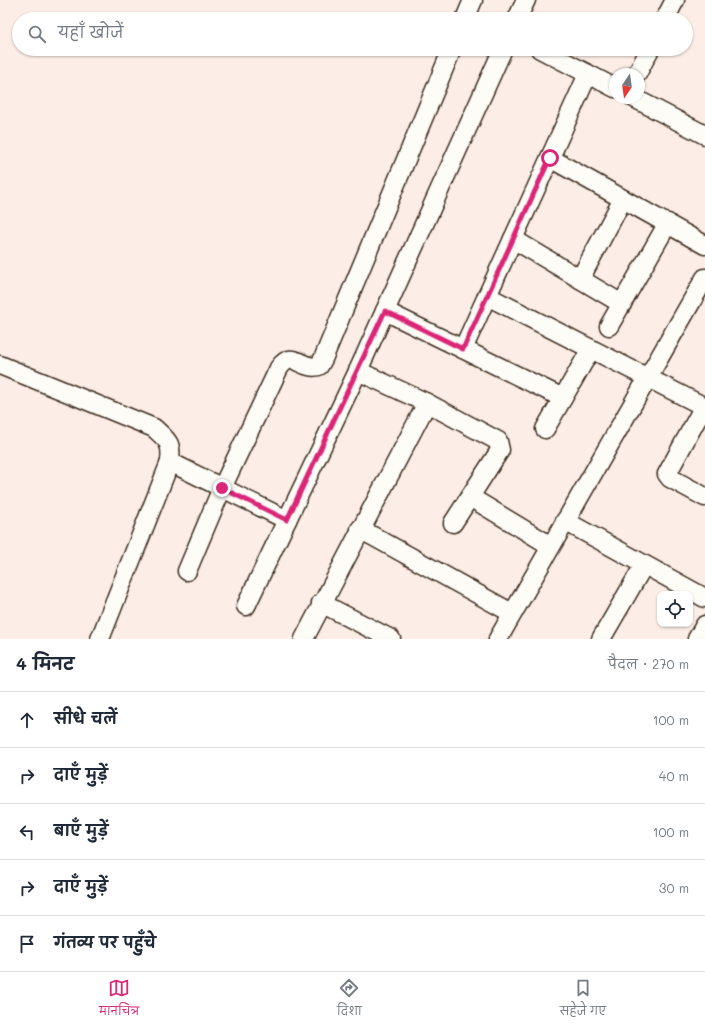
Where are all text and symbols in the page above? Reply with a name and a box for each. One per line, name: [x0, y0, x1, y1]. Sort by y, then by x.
search box: [12, 12, 693, 56]
text: यहाँ खोजें: [58, 22, 123, 42]
icon: search: [26, 23, 48, 45]
north arrow: [609, 68, 645, 104]
route start: [541, 149, 559, 167]
route end: [213, 479, 231, 497]
map controls: [657, 591, 693, 627]
button: locate: [657, 591, 693, 627]
text: 4 मिनट: [16, 652, 74, 674]
text: पैदल · 270 m: [608, 655, 689, 672]
text: सीधे चलें: [54, 708, 117, 728]
icon: ahead: [16, 709, 38, 731]
text: 100 m: [653, 711, 689, 728]
text: दाएँ मुड़ें: [54, 764, 108, 784]
icon: right: [16, 765, 38, 787]
text: 40 m: [659, 767, 689, 784]
text: बाएँ मुड़ें: [54, 820, 108, 840]
icon: left: [16, 821, 38, 843]
text: 100 m: [653, 823, 689, 840]
text: दाएँ मुड़ें: [54, 876, 108, 896]
icon: right: [16, 877, 38, 899]
text: 30 m: [659, 879, 689, 896]
text: गंतव्य पर पहुँचे: [54, 932, 156, 952]
icon: arrive: [16, 933, 38, 955]
tab: मानचित्र: [99, 977, 139, 1023]
tab: दिशा: [337, 977, 362, 1023]
tab: सहेजे गए: [560, 977, 606, 1023]

